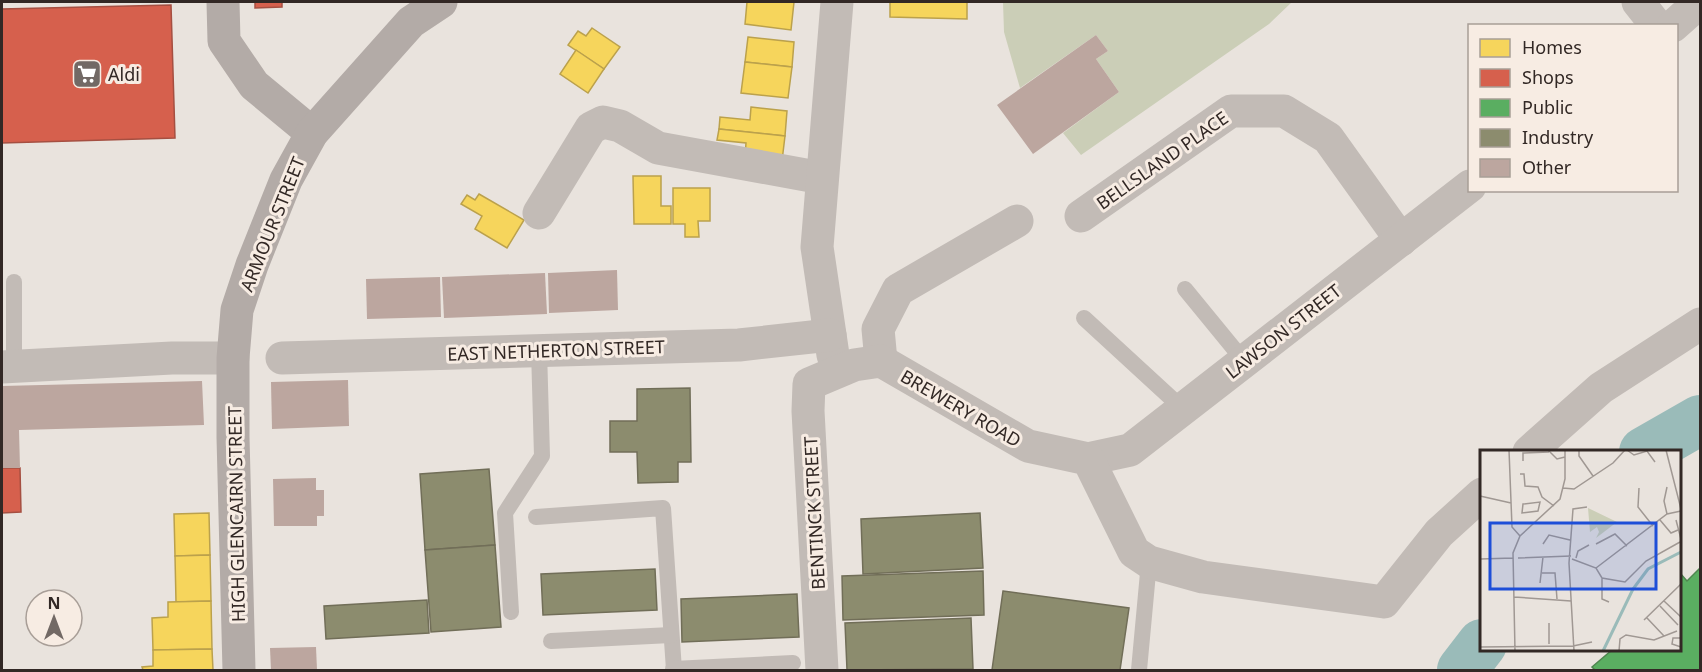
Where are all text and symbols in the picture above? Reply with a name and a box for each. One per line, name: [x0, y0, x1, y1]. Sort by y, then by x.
legend: [1468, 24, 1678, 192]
text: Homes: [1522, 35, 1582, 59]
supermarket icon: Aldi: [71, 58, 103, 90]
place label: Aldi: [108, 62, 140, 86]
text: Shops: [1522, 65, 1574, 89]
text: Public: [1522, 95, 1573, 119]
street label: BELLSLAND PLACE: [1091, 106, 1233, 214]
text: Industry: [1522, 125, 1594, 149]
street label: ARMOUR STREET: [234, 153, 310, 295]
text: Other: [1522, 155, 1572, 179]
street label: LAWSON STREET: [1220, 278, 1346, 384]
street label: EAST NETHERTON STREET: [447, 334, 665, 366]
street label: BREWERY ROAD: [896, 364, 1026, 452]
street label: HIGH GLENCAIRN STREET: [222, 406, 250, 622]
street label: BENTINCK STREET: [798, 436, 830, 590]
inset map: [1480, 450, 1681, 651]
north arrow: [24, 588, 84, 648]
text: N: [47, 592, 61, 614]

